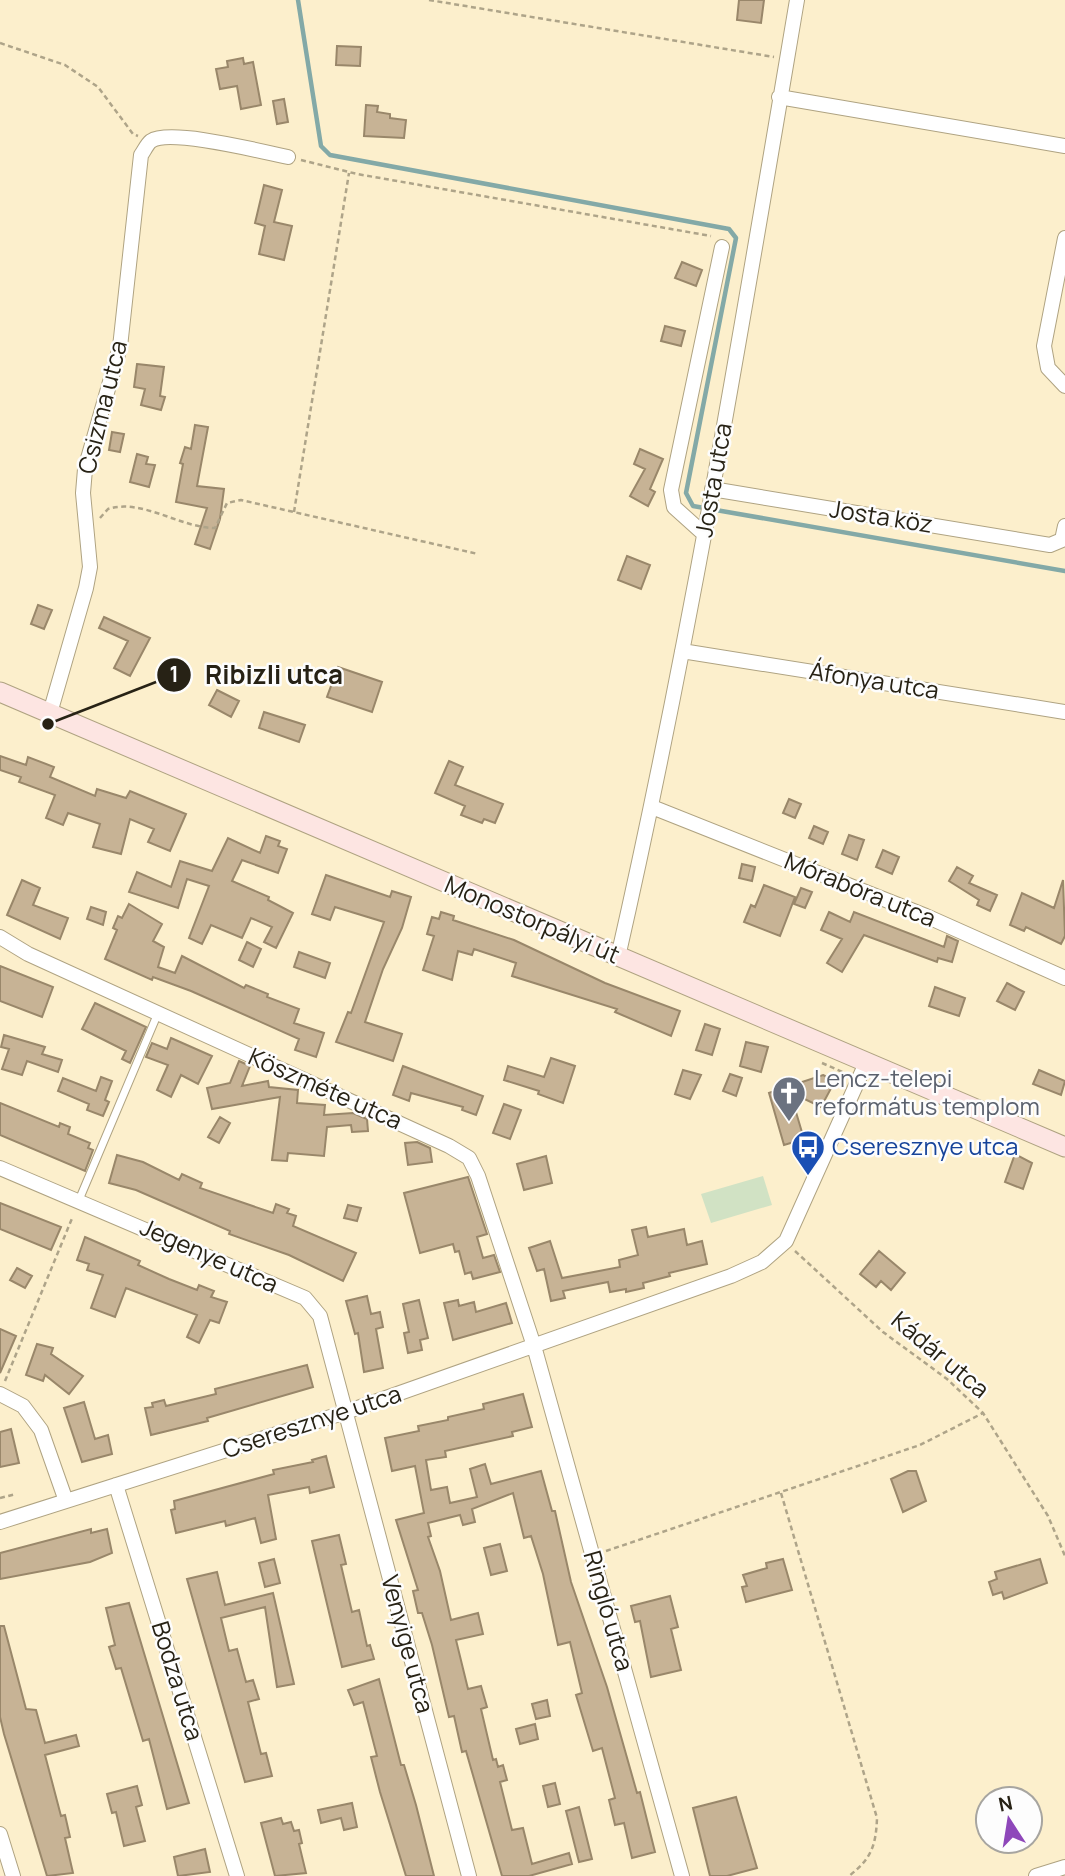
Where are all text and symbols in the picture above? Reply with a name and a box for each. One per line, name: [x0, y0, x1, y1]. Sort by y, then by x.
street label: Csizma utca: [69, 336, 134, 477]
street label: Josta utca: [686, 420, 739, 539]
street label: Josta köz: [827, 491, 935, 540]
callout: Ribizli utca: [156, 651, 357, 698]
street label: Áfonya utca: [807, 653, 941, 706]
text: Ribizli utca: [205, 656, 343, 692]
text: 1: [169, 660, 179, 688]
street label: Mórabóra utca: [780, 843, 941, 934]
street label: Monostorpályi út: [440, 867, 625, 970]
street label: Köszméte utca: [244, 1039, 408, 1136]
place label: Lencz-telepi református templom: [814, 1061, 1040, 1122]
church icon: Lencz-telepi református templom: [770, 1074, 808, 1123]
bus stop icon: Cseresznye utca: [789, 1128, 827, 1177]
place label: Cseresznye utca: [832, 1129, 1018, 1162]
street label: Jegenye utca: [135, 1210, 284, 1300]
street label: Kádár utca: [885, 1303, 997, 1405]
street label: Cseresznye utca: [218, 1376, 405, 1465]
street label: Ringló utca: [577, 1547, 642, 1675]
street label: Venyige utca: [374, 1571, 443, 1716]
street label: Bodza utca: [145, 1617, 212, 1744]
north arrow: [974, 1785, 1044, 1855]
text: N: [996, 1789, 1015, 1818]

